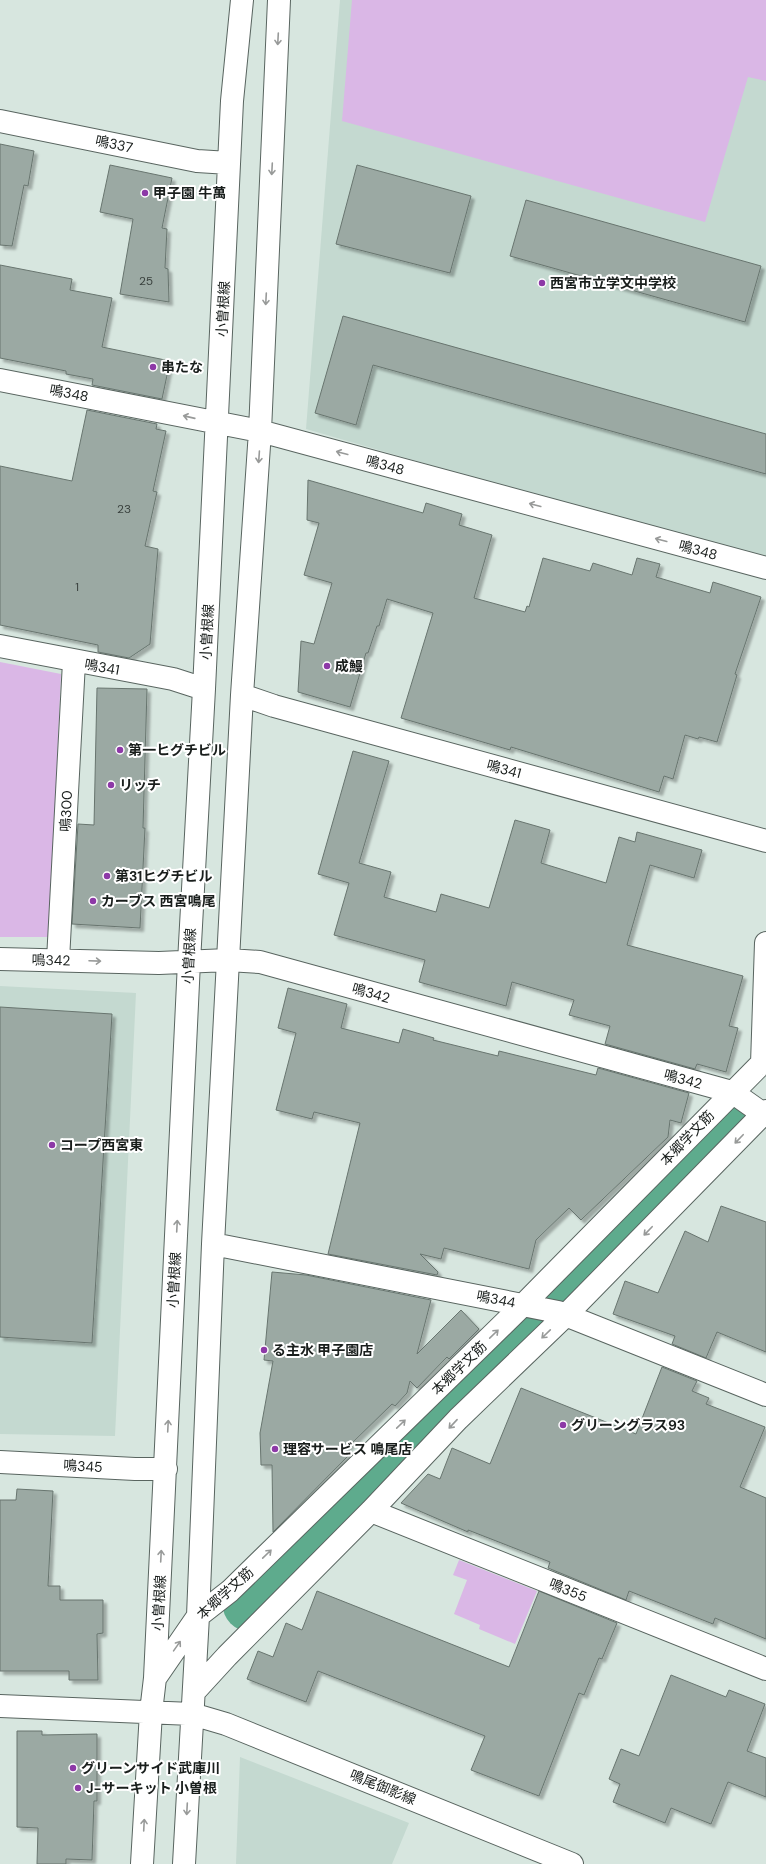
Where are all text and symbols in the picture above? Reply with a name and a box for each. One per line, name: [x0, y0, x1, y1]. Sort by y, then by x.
one-way arrow: [274, 32, 281, 45]
street label: 鳴337: [94, 131, 134, 157]
one-way arrow: [268, 162, 276, 175]
place label: 甲子園 牛萬: [153, 184, 226, 202]
marker: 甲子園 牛萬: [140, 188, 150, 198]
house number: 25: [139, 273, 153, 289]
place label: 西宮市立学文中学校: [550, 274, 676, 292]
marker: 西宮市立学文中学校: [537, 278, 547, 288]
street label: 小曽根線: [213, 281, 233, 337]
one-way arrow: [262, 292, 270, 305]
place label: 串たな: [161, 358, 203, 376]
marker: 串たな: [148, 362, 158, 372]
street label: 鳴348: [48, 380, 90, 406]
one-way arrow: [183, 412, 196, 420]
one-way arrow: [336, 449, 349, 456]
one-way arrow: [255, 450, 262, 463]
street label: 鳴348: [364, 451, 406, 479]
house number: 23: [117, 501, 131, 517]
one-way arrow: [529, 501, 542, 509]
one-way arrow: [655, 535, 668, 543]
street label: 鳴348: [677, 536, 719, 564]
house number: 1: [75, 579, 79, 595]
street label: 小曽根線: [197, 604, 217, 660]
street label: 鳴341: [83, 655, 121, 679]
place label: 成鰻: [335, 657, 363, 675]
marker: 成鰻: [322, 661, 332, 671]
place label: 第一ヒグチビル: [128, 741, 226, 759]
marker: 第一ヒグチビル: [115, 745, 125, 755]
street label: 鳴341: [485, 756, 523, 782]
place label: リッチ: [119, 776, 161, 794]
marker: リッチ: [106, 780, 116, 790]
street label: 鳴300: [56, 790, 76, 832]
place label: 第31ヒグチビル: [115, 867, 212, 885]
marker: 第31ヒグチビル: [102, 871, 112, 881]
place label: カーブス 西宮鳴尾: [101, 892, 215, 910]
marker: カーブス 西宮鳴尾: [88, 896, 98, 906]
street label: 小曽根線: [179, 928, 199, 984]
street label: 鳴342: [31, 951, 71, 969]
one-way arrow: [88, 957, 101, 965]
street label: 鳴342: [350, 979, 392, 1007]
street label: 鳴342: [662, 1065, 704, 1093]
street label: 本郷学文筋: [656, 1107, 718, 1169]
one-way arrow: [734, 1134, 744, 1144]
place label: コープ西宮東: [60, 1136, 143, 1154]
marker: コープ西宮東: [47, 1140, 57, 1150]
one-way arrow: [173, 1220, 180, 1233]
one-way arrow: [643, 1226, 652, 1236]
street label: 小曽根線: [164, 1252, 184, 1308]
street label: 鳴344: [475, 1286, 517, 1312]
one-way arrow: [489, 1329, 499, 1339]
one-way arrow: [541, 1329, 551, 1338]
street label: 本郷学文筋: [428, 1337, 490, 1399]
place label: る主水 甲子園店: [272, 1341, 373, 1359]
marker: る主水 甲子園店: [259, 1345, 269, 1355]
place label: グリーングラス93: [571, 1416, 685, 1434]
one-way arrow: [396, 1419, 406, 1429]
one-way arrow: [448, 1419, 458, 1429]
one-way arrow: [164, 1420, 171, 1433]
marker: グリーングラス93: [558, 1420, 568, 1430]
place label: 理容サービス 鳴尾店: [283, 1440, 412, 1458]
marker: 理容サービス 鳴尾店: [270, 1444, 280, 1454]
street label: 鳴345: [63, 1456, 103, 1476]
one-way arrow: [262, 1549, 272, 1559]
one-way arrow: [158, 1550, 165, 1563]
street label: 本郷学文筋: [193, 1563, 257, 1623]
street label: 鳴355: [546, 1574, 590, 1606]
street label: 小曽根線: [149, 1575, 169, 1631]
one-way arrow: [173, 1641, 181, 1652]
place label: グリーンサイド武庫川: [81, 1759, 220, 1777]
marker: グリーンサイド武庫川: [68, 1763, 78, 1773]
street label: 鳴尾御影線: [347, 1766, 419, 1808]
place label: J-サーキット 小曽根: [86, 1779, 217, 1797]
marker: J-サーキット 小曽根: [73, 1783, 83, 1793]
one-way arrow: [184, 1802, 191, 1815]
one-way arrow: [141, 1819, 148, 1832]

